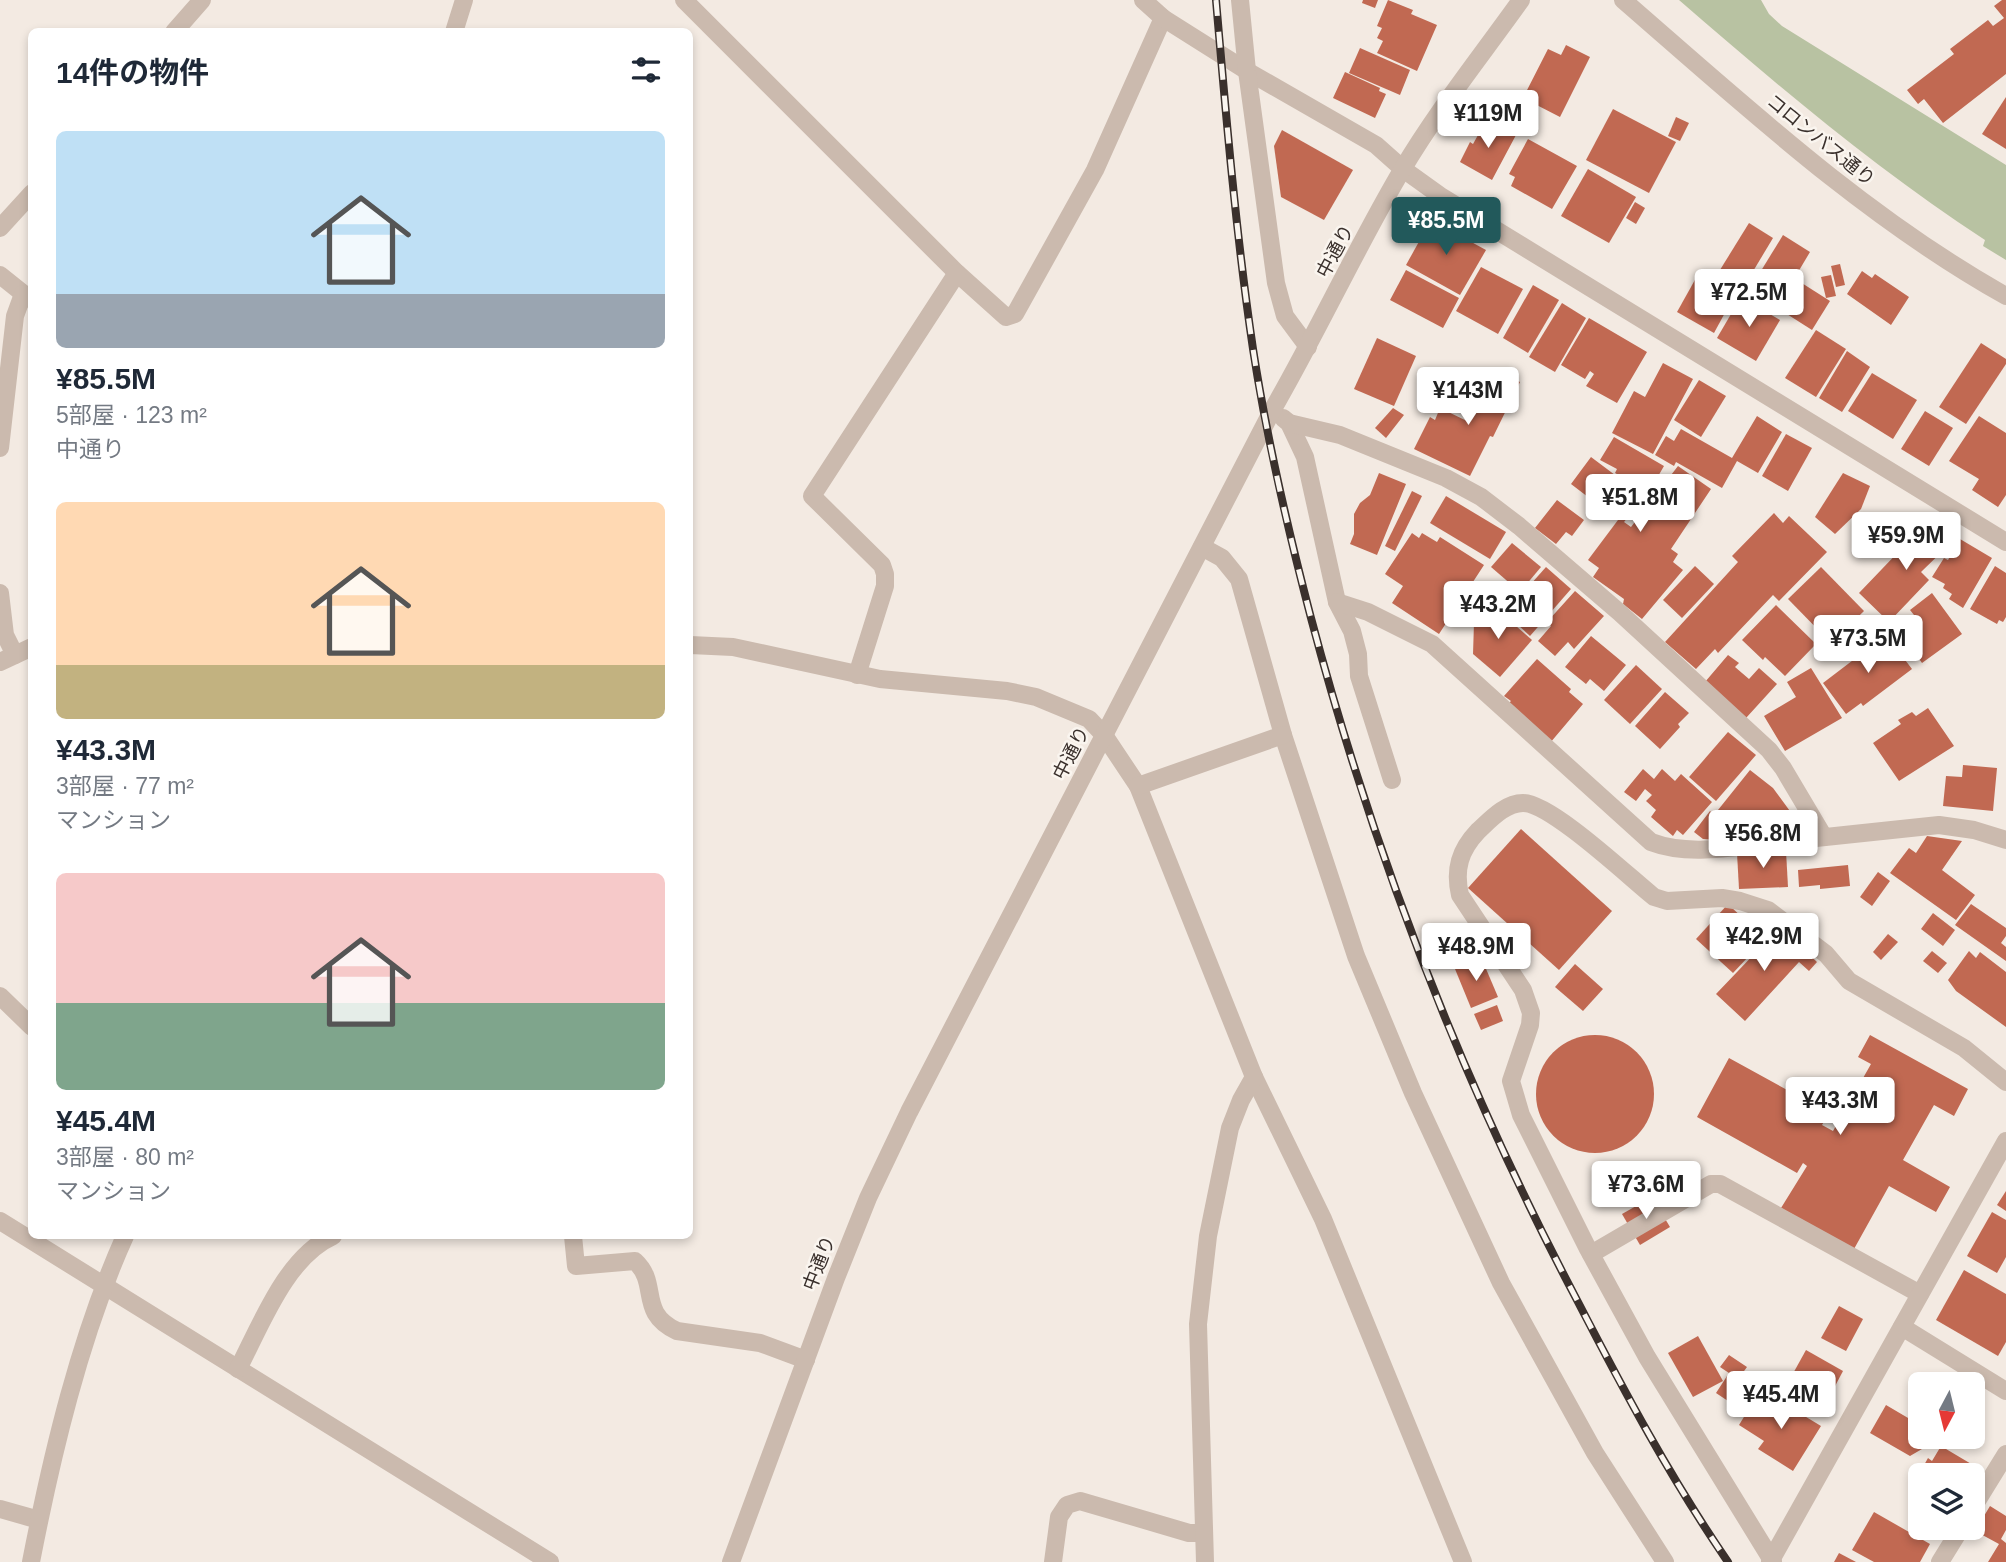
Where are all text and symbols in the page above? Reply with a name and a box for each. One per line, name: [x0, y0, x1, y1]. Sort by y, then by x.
icon: filters: [627, 51, 665, 89]
text: 14件の物件: [56, 56, 209, 89]
pin: ¥119M: [1439, 90, 1537, 150]
street label: コロンバス通り: [1763, 90, 1879, 190]
text: ¥119M: [1453, 100, 1523, 126]
icon: home: [298, 177, 424, 303]
pin: ¥85.5M: [1389, 198, 1503, 257]
text: ¥85.5M: [1408, 207, 1484, 233]
street label: 中通り: [1312, 221, 1358, 281]
pin: ¥72.5M: [1692, 270, 1806, 329]
text: ¥72.5M: [1711, 279, 1787, 305]
text: ¥85.5M: [56, 362, 156, 395]
pin: ¥143M: [1419, 368, 1517, 427]
text: ¥143M: [1433, 377, 1503, 403]
text: 5部屋 · 123 m²: [56, 402, 207, 428]
text: 中通り: [56, 436, 125, 462]
pin: ¥51.8M: [1583, 475, 1697, 534]
text: ¥51.8M: [1602, 484, 1678, 510]
pin: ¥59.9M: [1849, 512, 1963, 572]
text: ¥59.9M: [1868, 522, 1944, 548]
icon: home: [298, 548, 424, 674]
pin: ¥43.2M: [1441, 582, 1555, 641]
text: ¥43.2M: [1460, 591, 1536, 617]
pin: ¥73.5M: [1811, 616, 1925, 675]
text: ¥73.5M: [1830, 625, 1906, 651]
street label: 中通り: [1049, 723, 1093, 783]
text: ¥43.3M: [56, 733, 156, 766]
text: 3部屋 · 77 m²: [56, 773, 194, 799]
text: マンション: [56, 807, 171, 833]
pin: ¥56.8M: [1706, 810, 1820, 870]
text: ¥56.8M: [1725, 820, 1801, 846]
pin: ¥42.9M: [1707, 914, 1821, 973]
icon: home: [298, 919, 424, 1045]
pin: ¥48.9M: [1419, 923, 1533, 983]
text: ¥42.9M: [1726, 923, 1802, 949]
text: ¥48.9M: [1438, 933, 1514, 959]
pin: ¥43.3M: [1783, 1078, 1897, 1137]
text: ¥43.3M: [1802, 1087, 1878, 1113]
text: ¥45.4M: [56, 1104, 156, 1137]
text: 3部屋 · 80 m²: [56, 1144, 194, 1170]
pin: ¥73.6M: [1589, 1162, 1703, 1221]
text: ¥73.6M: [1608, 1171, 1684, 1197]
text: マンション: [56, 1178, 171, 1204]
street label: 中通り: [799, 1233, 839, 1293]
pin: ¥45.4M: [1724, 1372, 1838, 1431]
north arrow: [1908, 1372, 1984, 1449]
map controls: [1908, 1372, 1985, 1540]
text: ¥45.4M: [1743, 1381, 1819, 1407]
button: layers: [1908, 1463, 1985, 1540]

